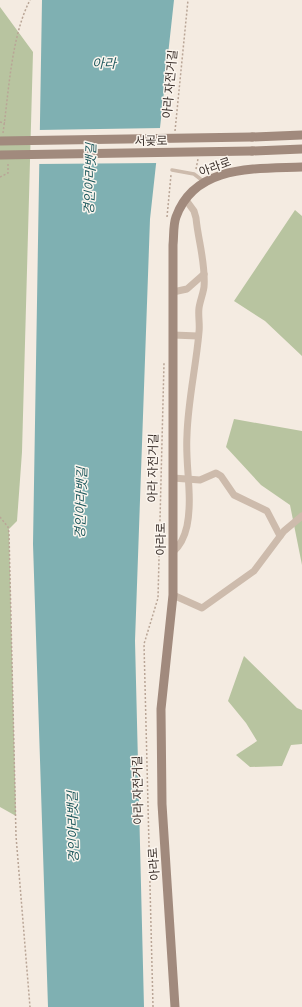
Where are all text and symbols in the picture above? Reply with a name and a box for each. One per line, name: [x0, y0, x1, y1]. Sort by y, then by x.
street label: 아라 자전거길: [159, 49, 181, 119]
water label: 아라: [92, 55, 118, 72]
street label: 서곶로: [134, 133, 168, 149]
water label: 경인아라뱃길: [80, 142, 100, 215]
street label: 아라로: [197, 154, 233, 180]
street label: 아라 자전거길: [144, 433, 162, 503]
water label: 경인아라뱃길: [71, 466, 91, 539]
street label: 아라로: [153, 522, 169, 556]
street label: 아라 자전거길: [129, 755, 147, 825]
water label: 경인아라뱃길: [64, 790, 82, 863]
street label: 아라로: [145, 847, 163, 881]

